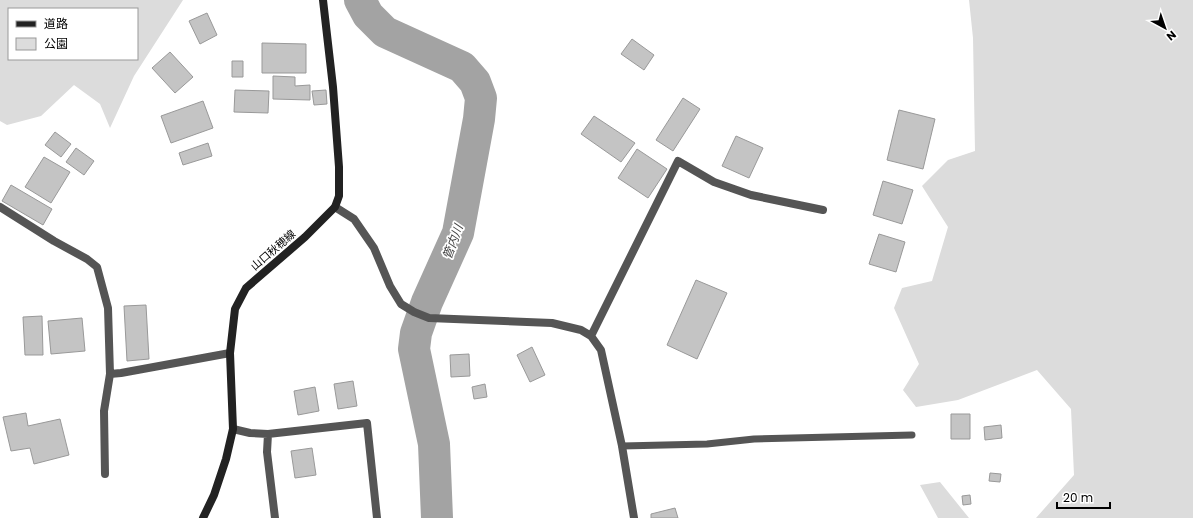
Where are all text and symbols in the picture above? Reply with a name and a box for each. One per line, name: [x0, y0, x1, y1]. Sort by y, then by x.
legend: [8, 8, 138, 60]
north arrow: [1145, 8, 1185, 48]
text: 道路: [44, 15, 68, 32]
text: N: [1163, 27, 1180, 44]
text: 公園: [44, 35, 68, 52]
water label: 管内川: [438, 220, 467, 262]
street label: 山口秋穂線: [247, 226, 299, 274]
scale bar: [1057, 484, 1110, 510]
text: 20 m: [1063, 489, 1093, 506]

